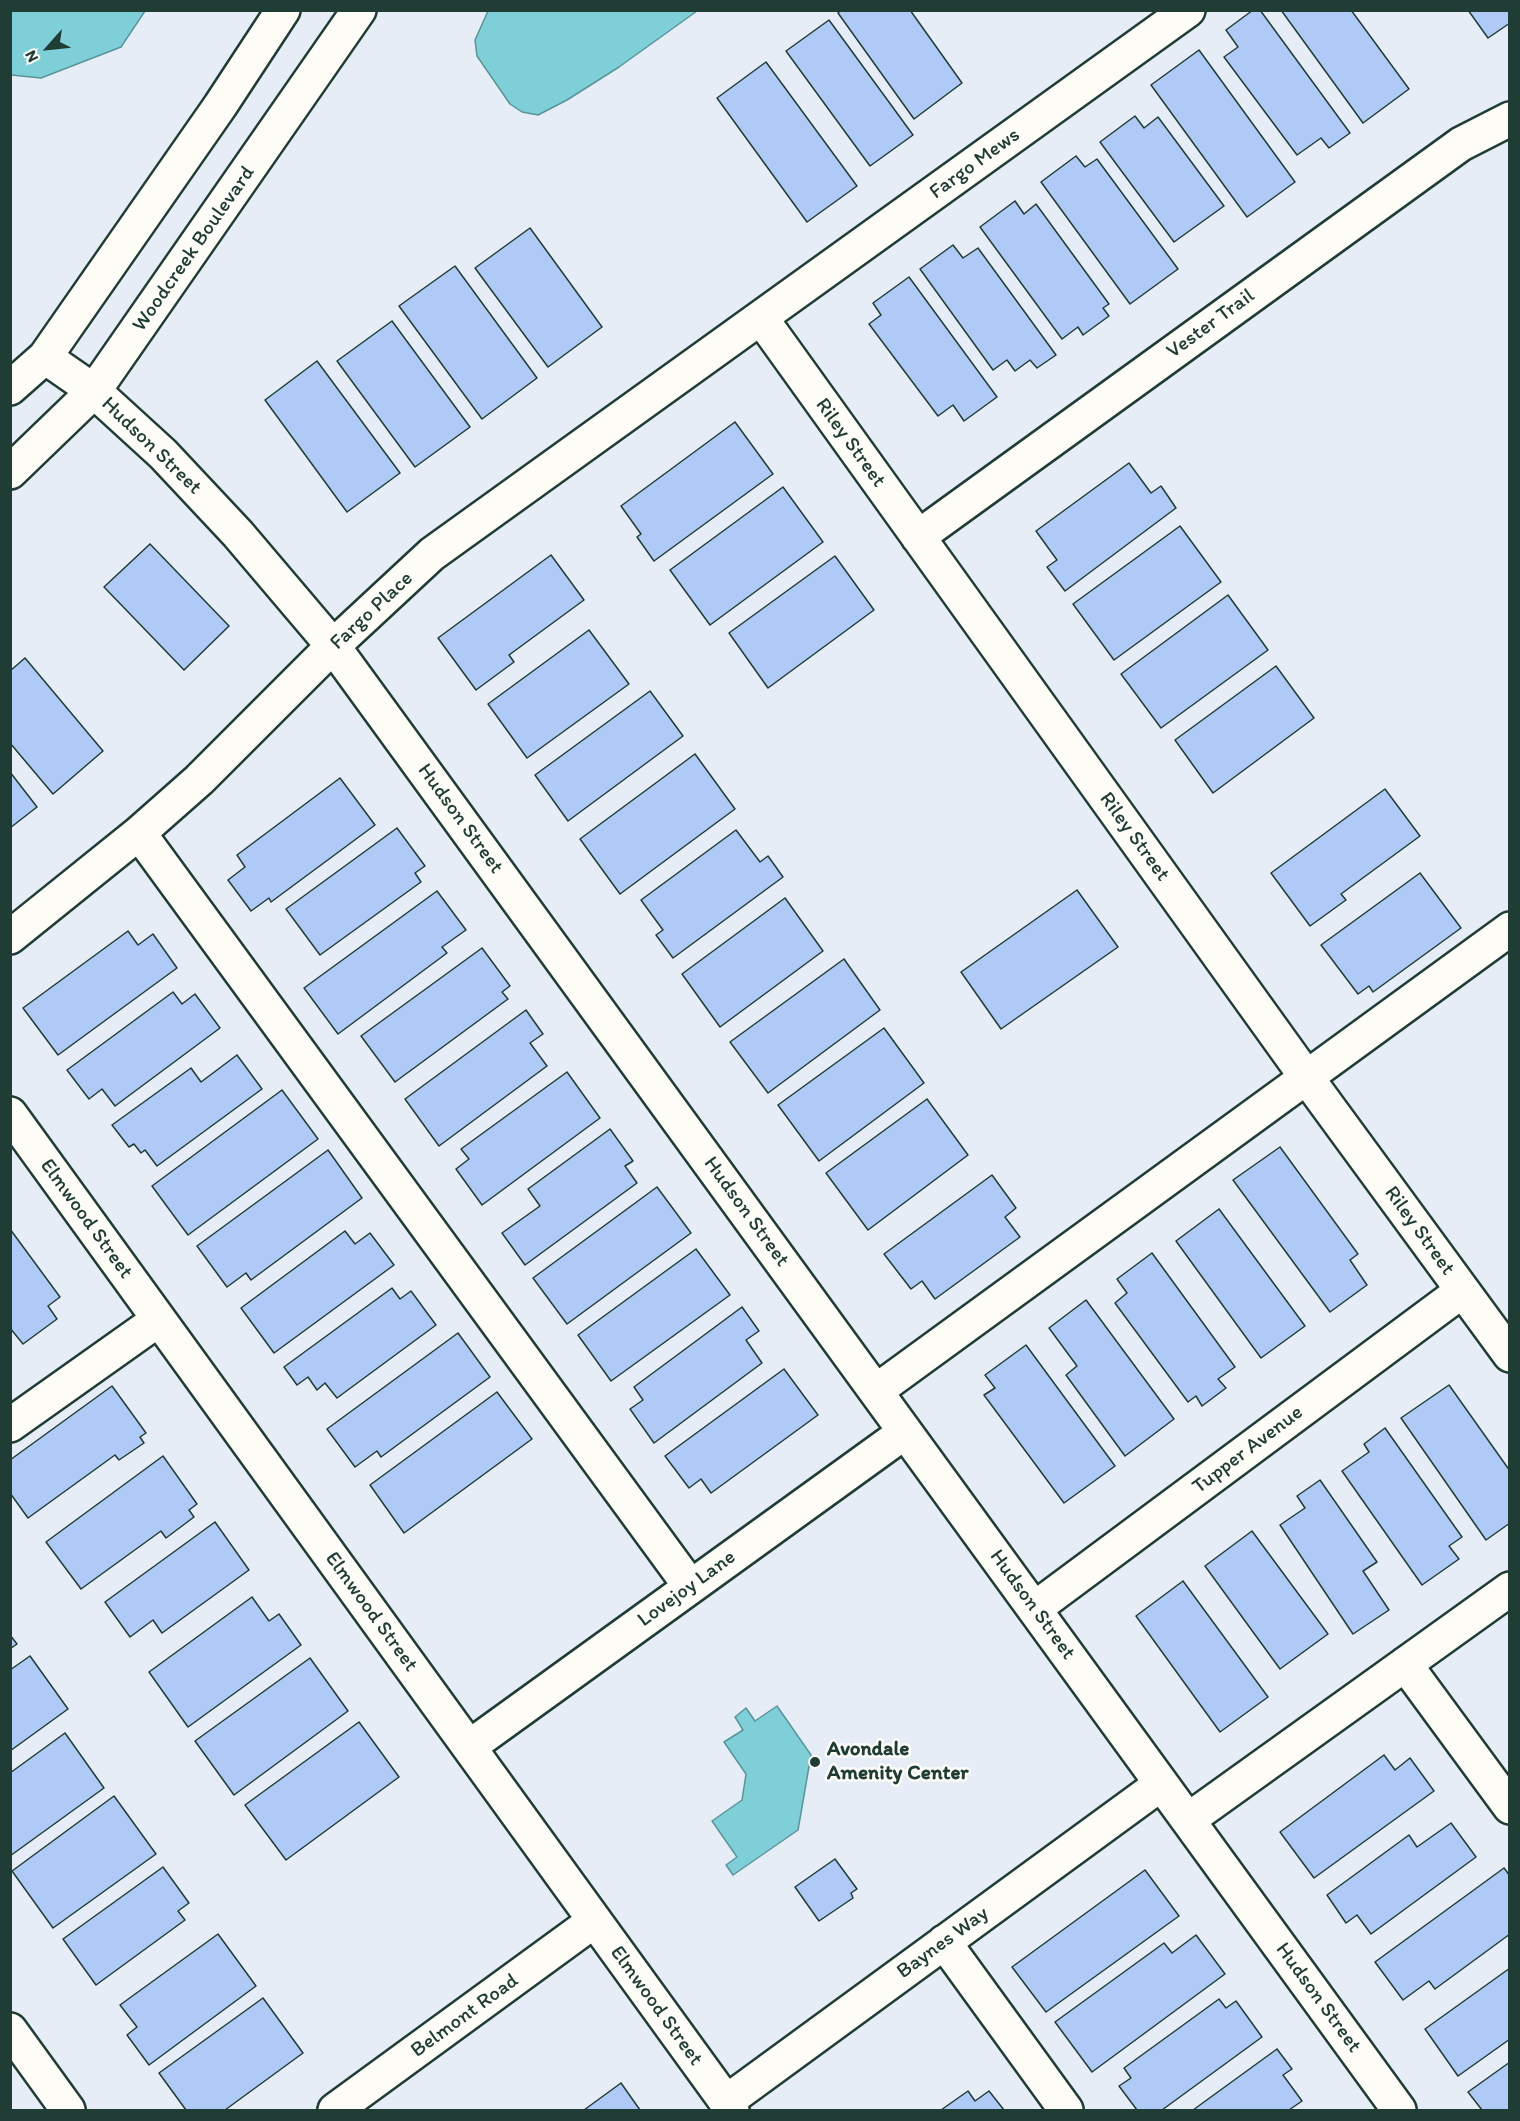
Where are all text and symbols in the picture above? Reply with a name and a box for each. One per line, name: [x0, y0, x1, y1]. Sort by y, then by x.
north arrow: [18, 18, 78, 78]
text: N: [21, 47, 42, 66]
street label: Fargo Mews: [925, 123, 1025, 205]
street label: Woodcreek Boulevard: [127, 161, 261, 337]
street label: Vester Trail: [1162, 284, 1260, 364]
street label: Hudson Street: [96, 392, 206, 500]
street label: Riley Street: [809, 394, 891, 492]
street label: Fargo Place: [325, 566, 419, 656]
street label: Hudson Street: [412, 759, 508, 879]
street label: Riley Street: [1093, 788, 1175, 886]
street label: Hudson Street: [698, 1152, 794, 1272]
street label: Elmwood Street: [34, 1154, 138, 1284]
street label: Riley Street: [1378, 1182, 1460, 1280]
street label: Tupper Avenue: [1188, 1400, 1308, 1500]
street label: Lovejoy Lane: [633, 1545, 741, 1633]
street label: Hudson Street: [984, 1545, 1080, 1665]
street label: Elmwood Street: [319, 1547, 423, 1677]
place label: Avondale Amenity Center: [827, 1737, 969, 1787]
marker: Avondale Amenity Center: [808, 1755, 822, 1769]
street label: Baynes Way: [892, 1901, 994, 1985]
street label: Hudson Street: [1270, 1938, 1366, 2058]
street label: Elmwood Street: [604, 1941, 708, 2071]
street label: Belmont Road: [406, 1969, 524, 2063]

